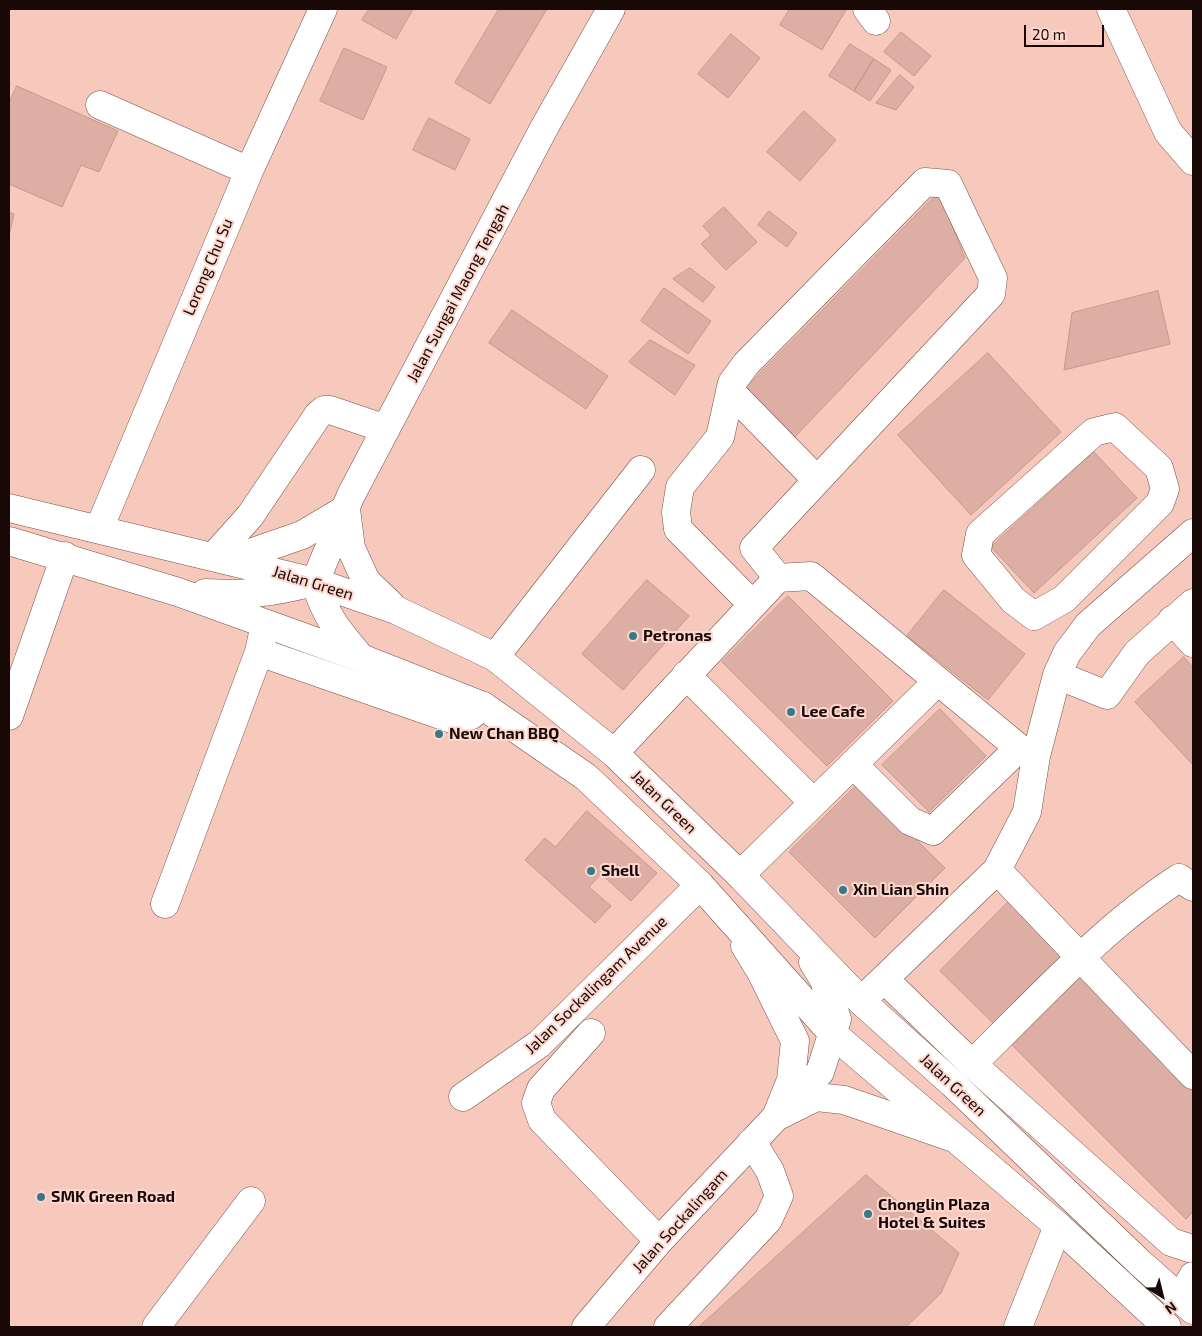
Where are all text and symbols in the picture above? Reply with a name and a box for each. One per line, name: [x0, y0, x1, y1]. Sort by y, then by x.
scale bar: [1027, 15, 1107, 47]
text: 20 m: [1032, 25, 1066, 43]
street label: Jalan Sungai Maong Tengah: [403, 201, 513, 385]
street label: Lorong Chu Su: [179, 216, 237, 318]
street label: Jalan Green: [270, 562, 356, 604]
place label: Petronas: [643, 626, 712, 646]
marker: Petronas: [627, 630, 639, 642]
place label: Lee Cafe: [801, 702, 865, 722]
marker: Lee Cafe: [785, 706, 797, 718]
place label: New Chan BBQ: [449, 724, 559, 744]
marker: New Chan BBQ: [433, 728, 445, 740]
street label: Jalan Green: [627, 766, 701, 838]
place label: Shell: [601, 861, 640, 881]
marker: Shell: [585, 865, 597, 877]
place label: Xin Lian Shin: [853, 880, 949, 900]
marker: Xin Lian Shin: [837, 884, 849, 896]
street label: Jalan Sockalingam Avenue: [521, 912, 671, 1058]
street label: Jalan Green: [916, 1050, 990, 1120]
street label: Jalan Sockalingam: [628, 1165, 732, 1277]
place label: SMK Green Road: [51, 1187, 175, 1207]
marker: SMK Green Road: [35, 1191, 47, 1203]
place label: Chonglin Plaza Hotel & Suites: [878, 1195, 990, 1233]
marker: Chonglin Plaza Hotel & Suites: [862, 1208, 874, 1220]
north arrow: [1137, 1271, 1187, 1321]
text: N: [1162, 1299, 1180, 1318]

